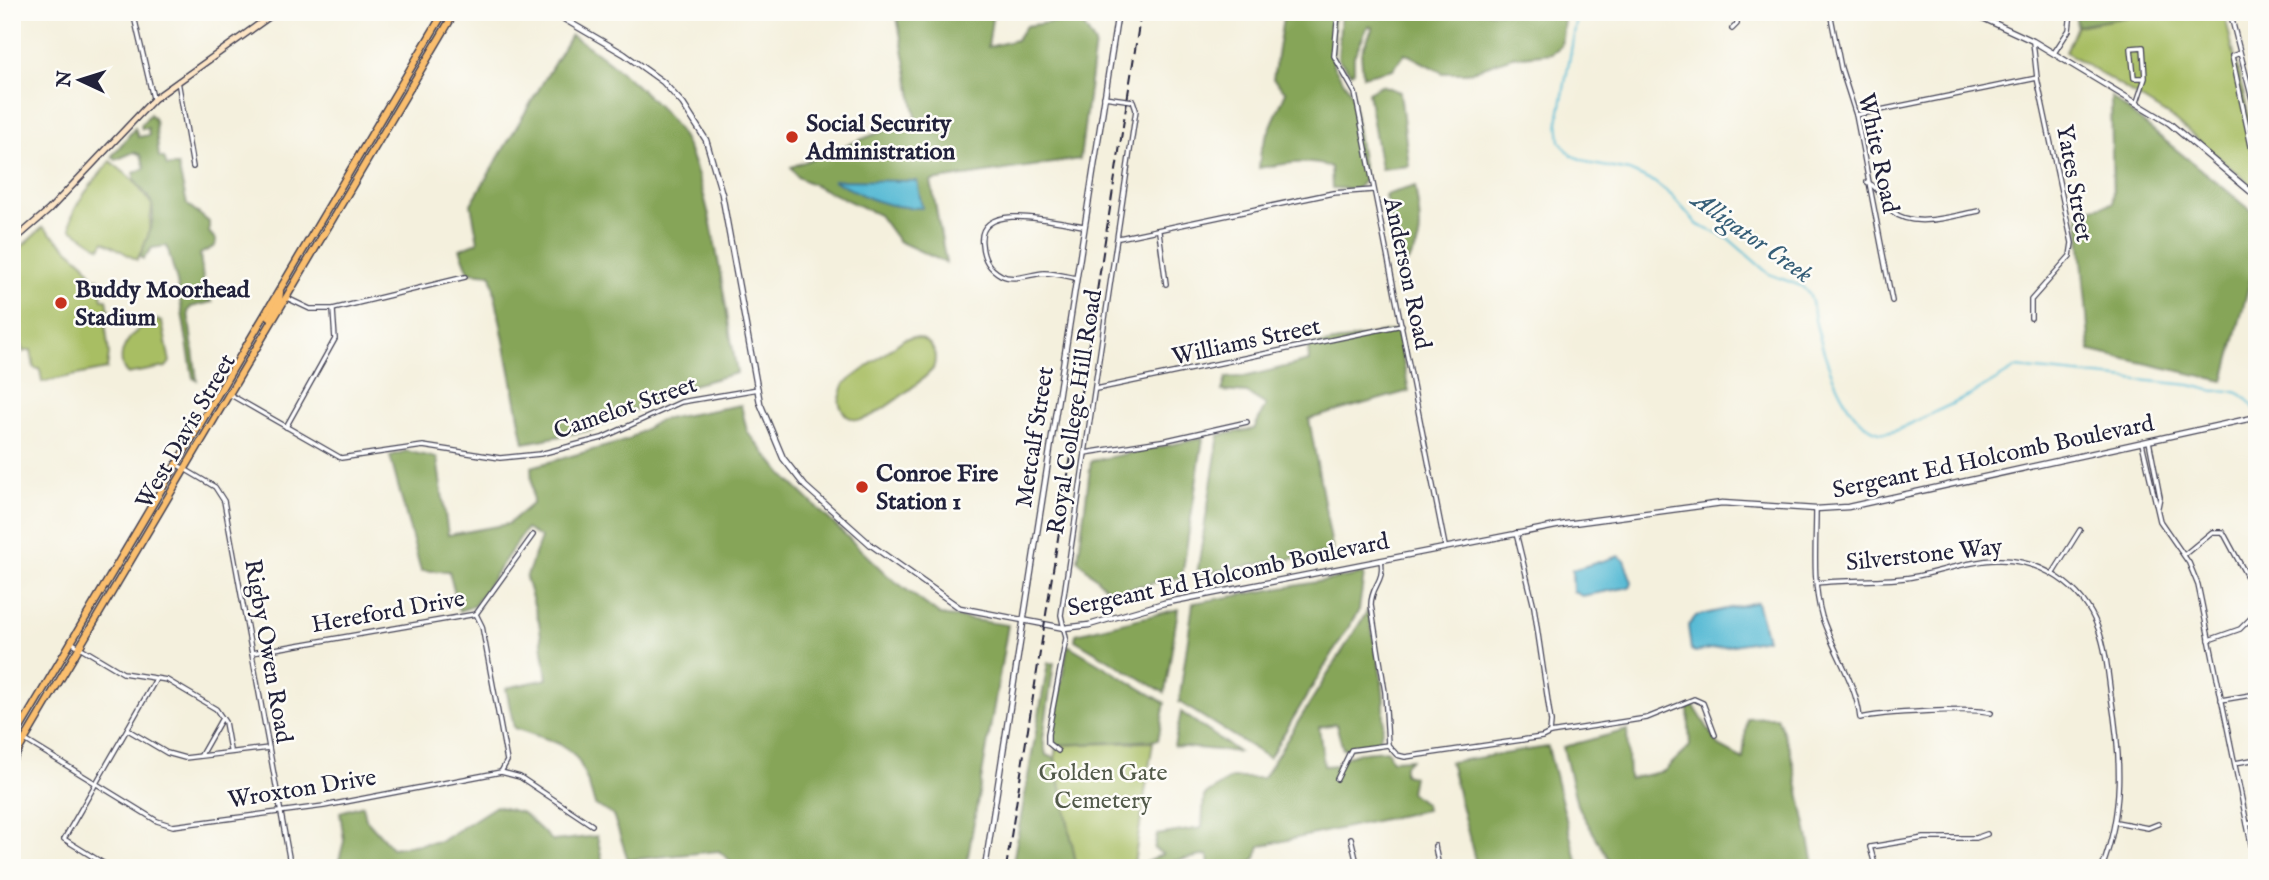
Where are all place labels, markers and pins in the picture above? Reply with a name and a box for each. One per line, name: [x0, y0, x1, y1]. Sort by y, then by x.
place label: Social Security Administration: [805, 109, 955, 168]
marker: Social Security Administration: [784, 129, 800, 145]
place label: Buddy Moorhead Stadium: [75, 275, 251, 334]
marker: Buddy Moorhead Stadium: [53, 295, 69, 311]
place label: Conroe Fire Station 1: [876, 459, 998, 518]
marker: Conroe Fire Station 1: [854, 479, 870, 495]

